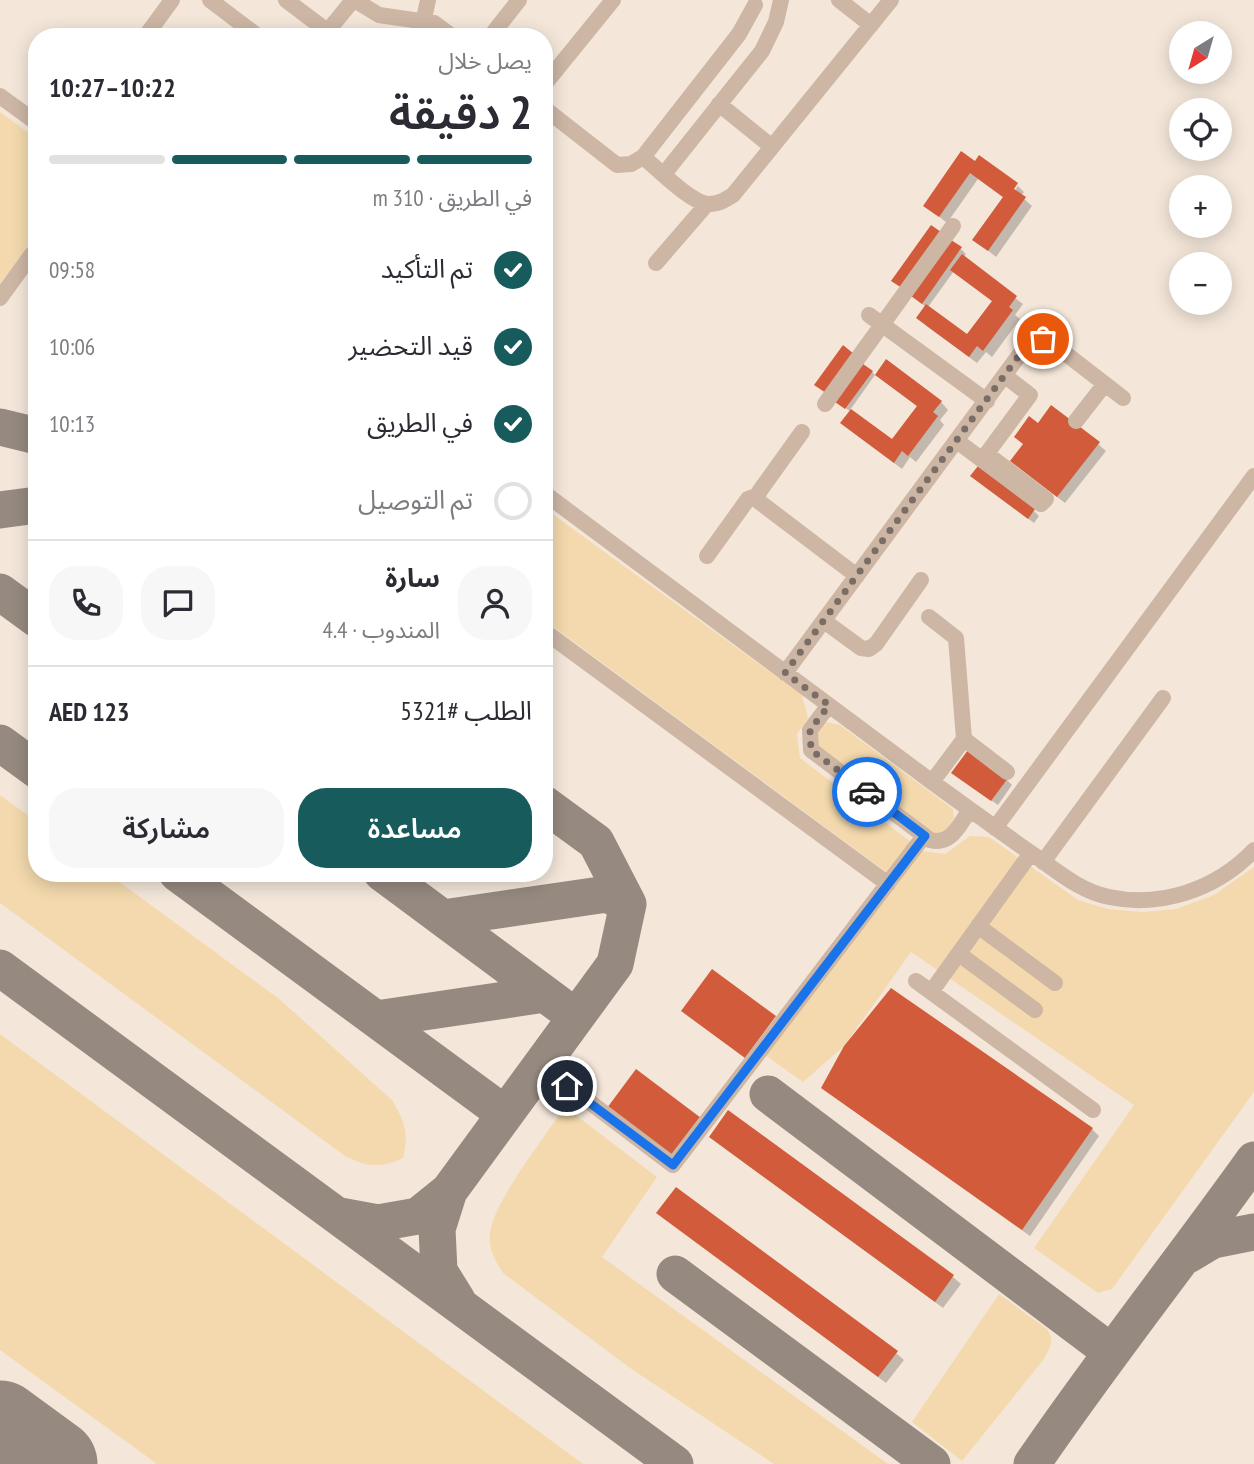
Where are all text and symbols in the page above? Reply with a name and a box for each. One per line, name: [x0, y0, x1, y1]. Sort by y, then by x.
north arrow: [1169, 21, 1232, 84]
map controls: [1169, 21, 1232, 315]
text: يصل خلال: [438, 46, 532, 75]
text: 10:22–10:27: [49, 71, 176, 104]
text: 2 دقيقة: [389, 82, 532, 142]
button: locate: [1169, 98, 1232, 161]
button: +: [1169, 175, 1232, 238]
text: في الطريق · 310 m: [373, 183, 532, 212]
icon: check: [494, 251, 532, 289]
text: تم التأكيد: [381, 252, 473, 285]
button: −: [1169, 252, 1232, 315]
text: 09:58: [49, 255, 95, 284]
pin: [1013, 309, 1073, 369]
icon: bag: [1024, 320, 1062, 358]
icon: check: [494, 328, 532, 366]
text: قيد التحضير: [348, 329, 473, 362]
text: 10:06: [49, 332, 95, 361]
icon: check: [494, 405, 532, 443]
text: في الطريق: [367, 406, 473, 439]
text: 10:13: [49, 409, 95, 438]
text: تم التوصيل: [358, 483, 473, 516]
text: سارة: [385, 561, 440, 594]
button: phone: [49, 566, 123, 640]
button: chat: [141, 566, 215, 640]
button: person: [458, 566, 532, 640]
text: المندوب · 4.4: [323, 615, 440, 644]
text: الطلب #5321: [400, 694, 532, 727]
text: AED 123: [49, 695, 129, 728]
courier: [832, 757, 902, 827]
icon: car: [848, 773, 886, 811]
button: مشاركة: [49, 788, 284, 868]
button: مساعدة: [298, 788, 532, 868]
pin: [537, 1056, 597, 1116]
icon: home: [548, 1067, 586, 1105]

